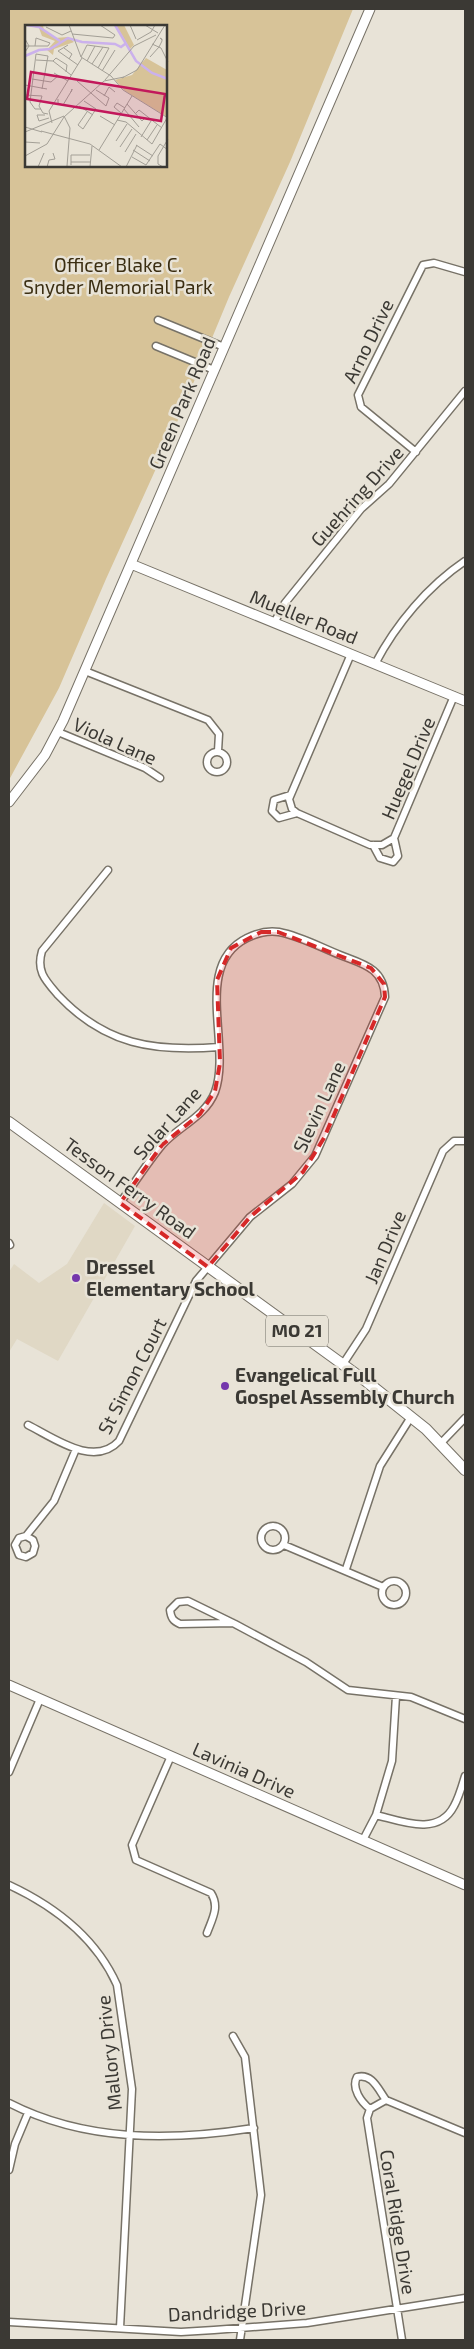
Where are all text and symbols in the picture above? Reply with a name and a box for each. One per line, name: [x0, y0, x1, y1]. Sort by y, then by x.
inset map: [25, 25, 168, 168]
park label: Officer Blake C. Snyder Memorial Park: [23, 253, 213, 298]
street label: Arno Drive: [337, 295, 398, 387]
street label: Green Park Road: [143, 333, 220, 472]
street label: Guehring Drive: [305, 441, 408, 551]
street label: Mueller Road: [247, 584, 362, 649]
street label: Viola Lane: [70, 712, 160, 769]
street label: Huegel Drive: [376, 713, 439, 822]
street label: Slevin Lane: [287, 1058, 350, 1156]
street label: Solar Lane: [128, 1081, 205, 1164]
street label: Tesson Ferry Road: [60, 1132, 201, 1243]
street label: Jan Drive: [359, 1207, 410, 1287]
place label: Dressel Elementary School: [86, 1255, 256, 1301]
marker: Dressel Elementary School: [70, 1272, 82, 1284]
street label: St Simon Court: [92, 1314, 171, 1438]
road number: MO 21: [266, 1315, 328, 1346]
place label: Evangelical Full Gospel Assembly Church: [235, 1363, 455, 1409]
marker: Evangelical Full Gospel Assembly Church: [219, 1380, 231, 1392]
street label: Lavinia Drive: [189, 1737, 299, 1803]
street label: Mallory Drive: [91, 1994, 126, 2112]
street label: Coral Ridge Drive: [376, 2148, 421, 2296]
street label: Dandridge Drive: [167, 2295, 307, 2326]

